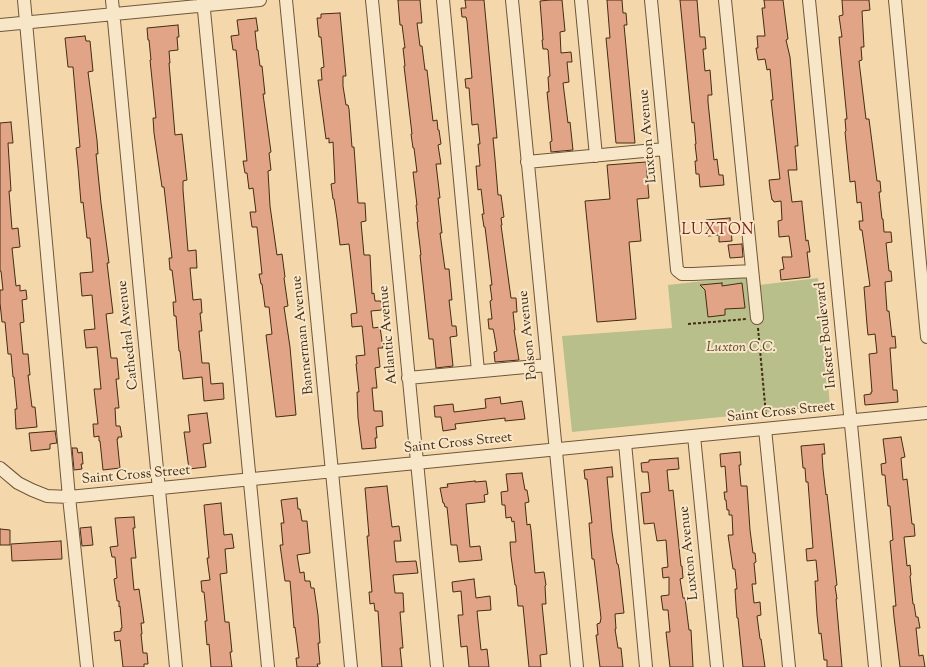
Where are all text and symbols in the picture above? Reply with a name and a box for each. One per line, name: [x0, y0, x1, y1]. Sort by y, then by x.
street label: Luxton Avenue: [637, 88, 661, 184]
district label: LUXTON: [681, 222, 755, 240]
street label: Bannerman Avenue: [289, 275, 319, 395]
street label: Cathedral Avenue: [115, 279, 143, 391]
street label: Inkster Boulevard: [813, 281, 841, 389]
street label: Atlantic Avenue: [376, 285, 402, 385]
street label: Polson Avenue: [516, 289, 542, 381]
park label: Luxton C.C.: [706, 341, 776, 357]
street label: Saint Cross Street: [726, 399, 836, 427]
street label: Saint Cross Street: [403, 430, 513, 458]
street label: Saint Cross Street: [81, 463, 191, 489]
street label: Luxton Avenue: [677, 505, 703, 601]

